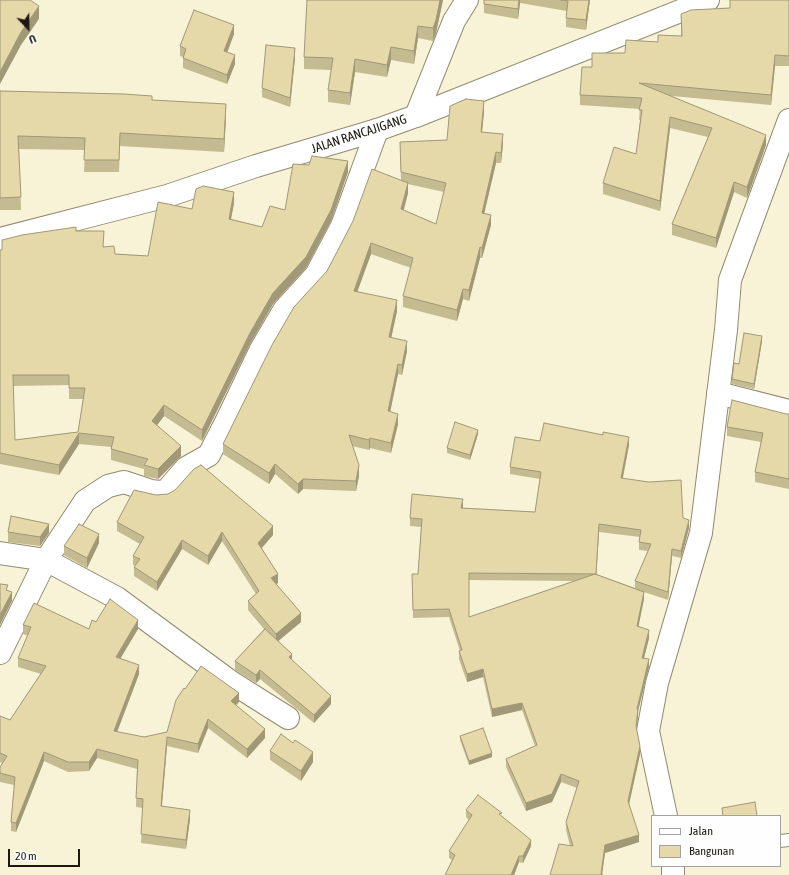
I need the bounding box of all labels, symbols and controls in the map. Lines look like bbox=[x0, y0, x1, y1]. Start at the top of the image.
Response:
north arrow bbox=[8, 8, 48, 48]
text: U bbox=[27, 32, 38, 46]
street label: JALAN RANCAJIGANG bbox=[309, 111, 409, 157]
legend bbox=[651, 815, 781, 867]
text: Jalan bbox=[689, 824, 713, 838]
scale bar bbox=[10, 841, 82, 867]
text: Bangunan bbox=[689, 844, 734, 858]
text: 20 m bbox=[15, 849, 37, 863]

